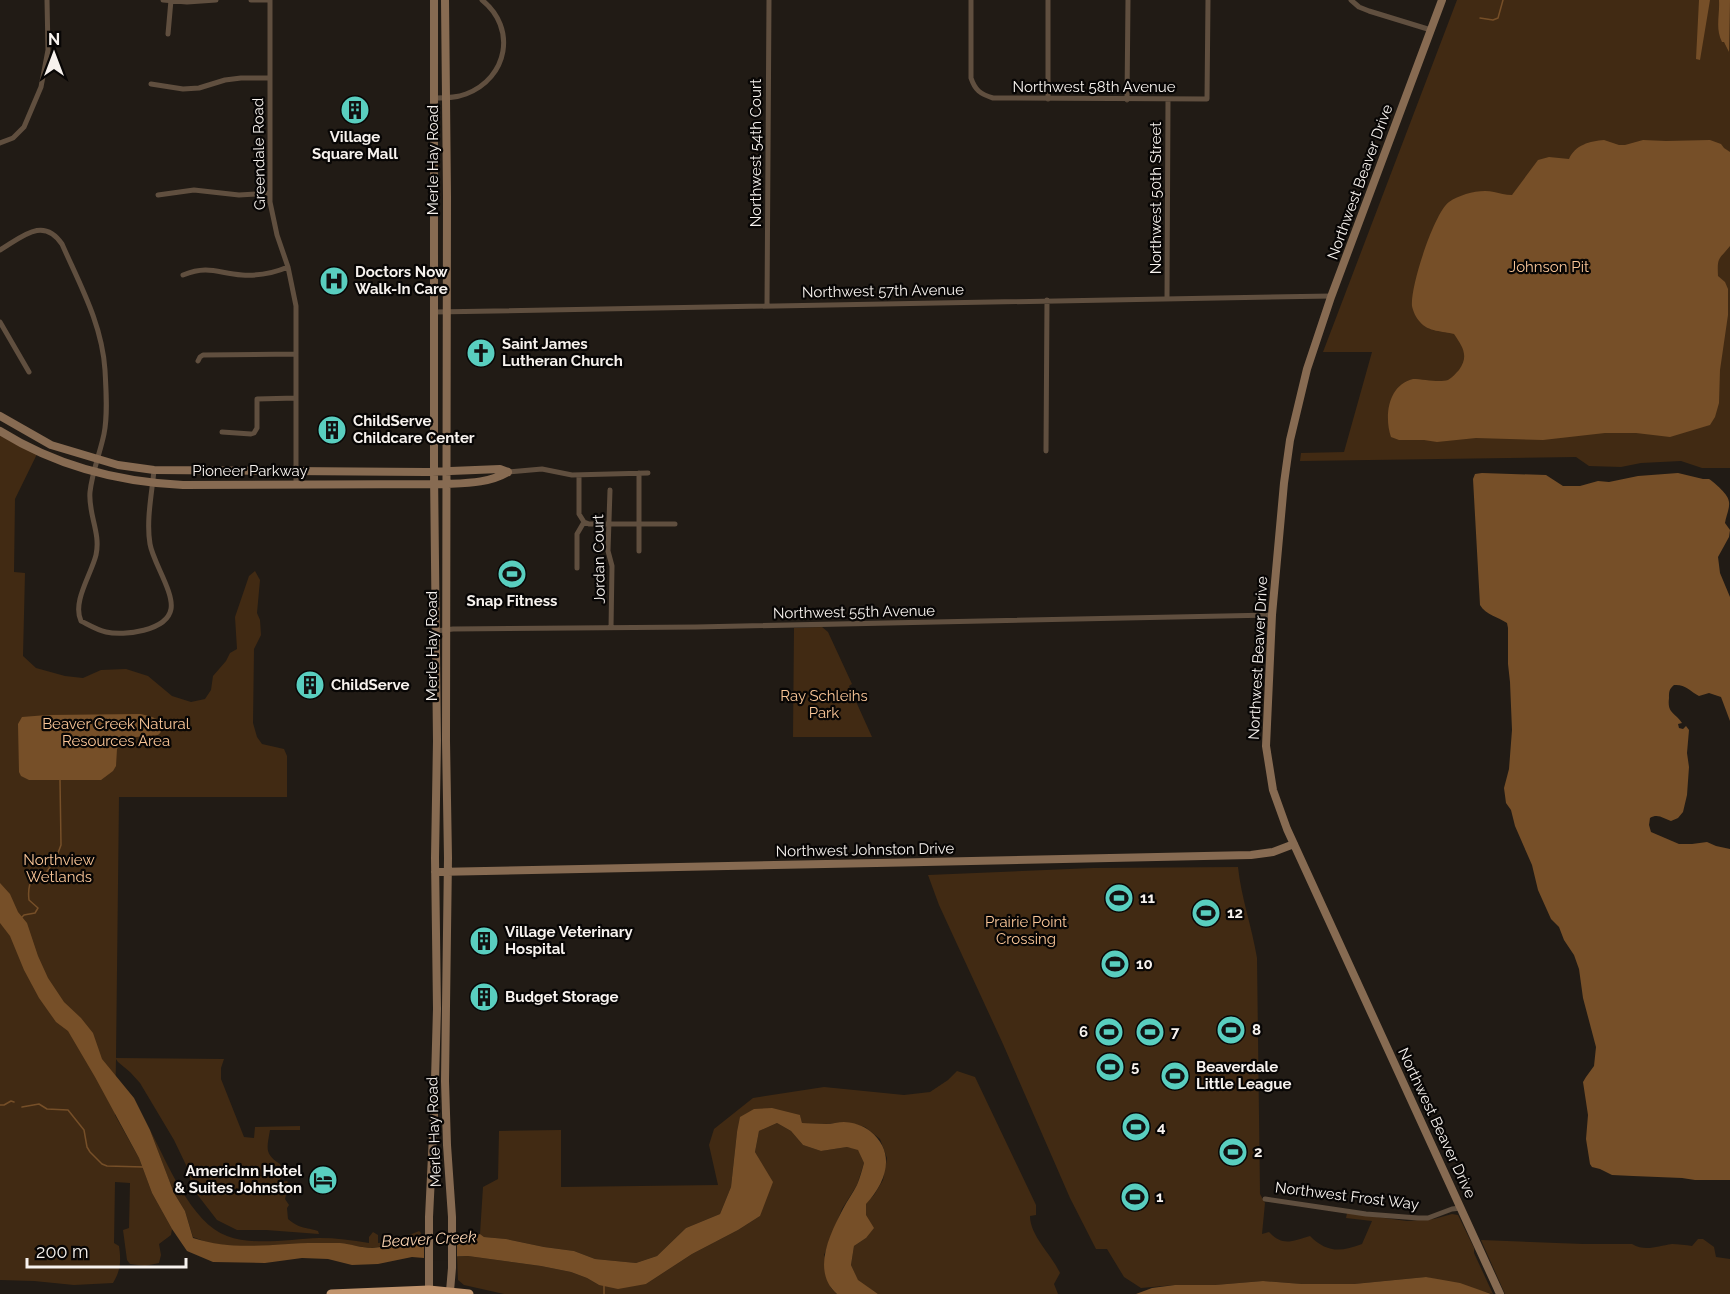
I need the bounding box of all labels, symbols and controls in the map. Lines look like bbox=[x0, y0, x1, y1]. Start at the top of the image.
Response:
north arrow bbox=[24, 24, 84, 84]
text: N bbox=[48, 30, 60, 49]
street label: Northwest 58th Avenue bbox=[1013, 78, 1176, 96]
street label: Northwest 54th Court bbox=[747, 79, 765, 227]
building icon: Village Square Mall bbox=[339, 94, 371, 126]
street label: Greendale Road bbox=[249, 98, 269, 210]
street label: Northwest Beaver Drive bbox=[1324, 102, 1397, 262]
street label: Merle Hay Road bbox=[424, 105, 442, 215]
street label: Northwest 50th Street bbox=[1147, 122, 1165, 274]
place label: Village Square Mall bbox=[312, 128, 398, 163]
park label: Johnson Pit bbox=[1509, 258, 1589, 276]
place label: Doctors Now Walk-In Care bbox=[355, 263, 448, 298]
hospital icon: Doctors Now Walk-In Care bbox=[318, 265, 350, 297]
street label: Northwest 57th Avenue bbox=[802, 281, 964, 301]
place label: Saint James Lutheran Church bbox=[502, 335, 623, 370]
church icon: Saint James Lutheran Church bbox=[465, 337, 497, 369]
place label: ChildServe Childcare Center bbox=[353, 412, 475, 447]
building icon: ChildServe Childcare Center bbox=[316, 414, 348, 446]
street label: Pioneer Parkway bbox=[192, 462, 308, 480]
street label: Jordan Court bbox=[589, 514, 609, 604]
sports icon: Snap Fitness bbox=[496, 558, 528, 590]
street label: Northwest Beaver Drive bbox=[1245, 576, 1271, 740]
street label: Merle Hay Road bbox=[423, 591, 441, 701]
place label: Snap Fitness bbox=[467, 592, 558, 610]
street label: Northwest 55th Avenue bbox=[773, 602, 935, 622]
building icon: ChildServe bbox=[294, 669, 326, 701]
place label: ChildServe bbox=[331, 676, 410, 694]
park label: Ray Schleihs Park bbox=[780, 687, 868, 722]
park label: Beaver Creek Natural Resources Area bbox=[42, 715, 191, 750]
street label: Northwest Johnston Drive bbox=[776, 839, 955, 861]
park label: Northview Wetlands bbox=[23, 851, 95, 886]
sports icon: 11 bbox=[1103, 882, 1135, 914]
place label: 11 bbox=[1140, 889, 1155, 907]
sports icon: 12 bbox=[1190, 897, 1222, 929]
place label: 12 bbox=[1227, 904, 1243, 922]
park label: Prairie Point Crossing bbox=[985, 913, 1067, 948]
place label: Village Veterinary Hospital bbox=[505, 923, 633, 958]
building icon: Village Veterinary Hospital bbox=[468, 925, 500, 957]
sports icon: 10 bbox=[1099, 948, 1131, 980]
place label: 10 bbox=[1136, 955, 1153, 973]
building icon: Budget Storage bbox=[468, 981, 500, 1013]
place label: Budget Storage bbox=[505, 988, 619, 1006]
sports icon: 8 bbox=[1215, 1014, 1247, 1046]
sports icon: 6 bbox=[1093, 1016, 1125, 1048]
sports icon: 7 bbox=[1134, 1016, 1166, 1048]
place label: 8 bbox=[1252, 1021, 1261, 1039]
place label: 6 bbox=[1079, 1023, 1088, 1041]
place label: 7 bbox=[1171, 1023, 1180, 1041]
street label: Northwest Beaver Drive bbox=[1394, 1045, 1480, 1201]
sports icon: 5 bbox=[1094, 1051, 1126, 1083]
place label: 5 bbox=[1131, 1058, 1139, 1076]
place label: Beaverdale Little League bbox=[1196, 1058, 1291, 1093]
sports icon: Beaverdale Little League bbox=[1159, 1060, 1191, 1092]
street label: Merle Hay Road bbox=[423, 1077, 445, 1187]
sports icon: 4 bbox=[1120, 1111, 1152, 1143]
place label: 4 bbox=[1157, 1118, 1166, 1136]
sports icon: 2 bbox=[1217, 1136, 1249, 1168]
place label: 2 bbox=[1254, 1143, 1262, 1161]
place label: AmericInn Hotel & Suites Johnston bbox=[175, 1162, 302, 1197]
hotel icon: AmericInn Hotel & Suites Johnston bbox=[307, 1164, 339, 1196]
street label: Northwest Frost Way bbox=[1274, 1178, 1420, 1214]
sports icon: 1 bbox=[1119, 1181, 1151, 1213]
place label: 1 bbox=[1156, 1188, 1164, 1206]
water label: Beaver Creek bbox=[381, 1227, 477, 1251]
scale bar bbox=[27, 1231, 186, 1269]
text: 200 m bbox=[36, 1241, 89, 1262]

